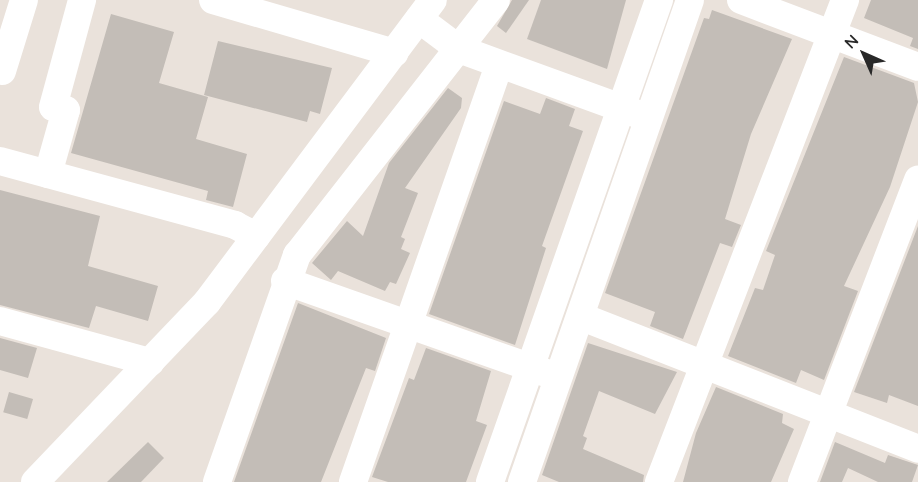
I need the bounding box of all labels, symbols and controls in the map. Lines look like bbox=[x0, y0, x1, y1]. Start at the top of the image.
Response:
north arrow bbox=[834, 24, 894, 84]
text: N bbox=[840, 30, 862, 53]

